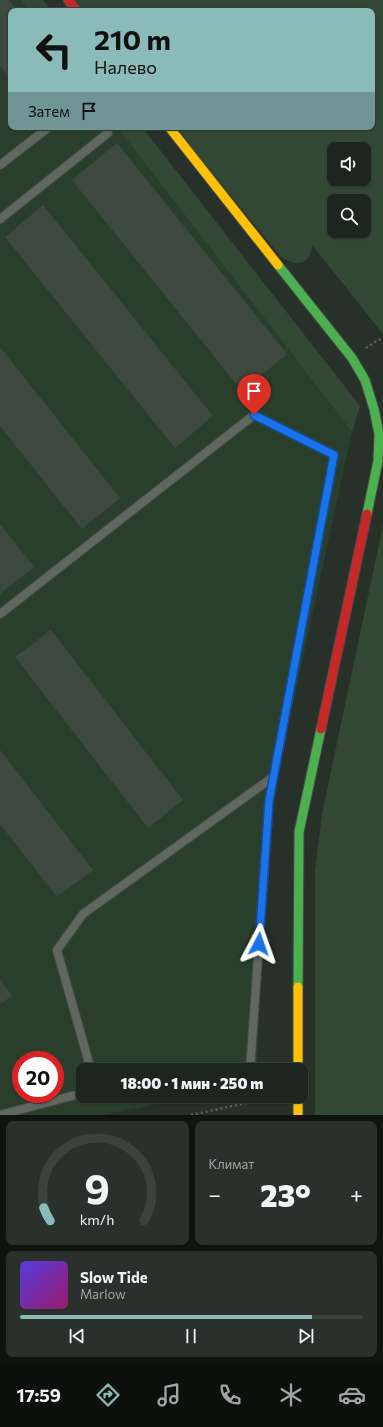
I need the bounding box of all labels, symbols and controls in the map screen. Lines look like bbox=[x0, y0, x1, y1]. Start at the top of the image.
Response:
text: 210 m bbox=[94, 22, 171, 56]
icon: left bbox=[28, 24, 80, 76]
text: Налево bbox=[94, 56, 157, 78]
icon: arrive bbox=[78, 100, 100, 122]
text: Затем bbox=[28, 102, 70, 120]
map controls bbox=[327, 142, 371, 238]
button: sound bbox=[327, 142, 371, 186]
button: search bbox=[327, 194, 371, 238]
pin bbox=[237, 374, 271, 415]
icon: arrive bbox=[243, 380, 265, 402]
position arrow bbox=[238, 923, 280, 965]
speed limit sign: 20 bbox=[12, 1051, 64, 1103]
text: 18:00 · 1 мин · 250 m bbox=[121, 1074, 263, 1092]
text: Климат bbox=[209, 1156, 254, 1172]
text: 9 bbox=[84, 1162, 110, 1213]
text: 23° bbox=[260, 1176, 311, 1213]
text: − bbox=[209, 1181, 221, 1208]
text: + bbox=[350, 1181, 363, 1208]
text: km/h bbox=[80, 1210, 115, 1228]
text: Slow Tide bbox=[80, 1268, 148, 1286]
text: Marlow bbox=[80, 1286, 126, 1302]
icon: previous bbox=[66, 1325, 88, 1347]
icon: pause bbox=[180, 1325, 202, 1347]
icon: next bbox=[295, 1325, 317, 1347]
icon: directions bbox=[94, 1381, 122, 1409]
icon: music bbox=[155, 1381, 183, 1409]
icon: phone bbox=[216, 1381, 244, 1409]
icon: climate bbox=[277, 1381, 305, 1409]
icon: car bbox=[338, 1381, 366, 1409]
text: 17:59 bbox=[17, 1384, 61, 1406]

